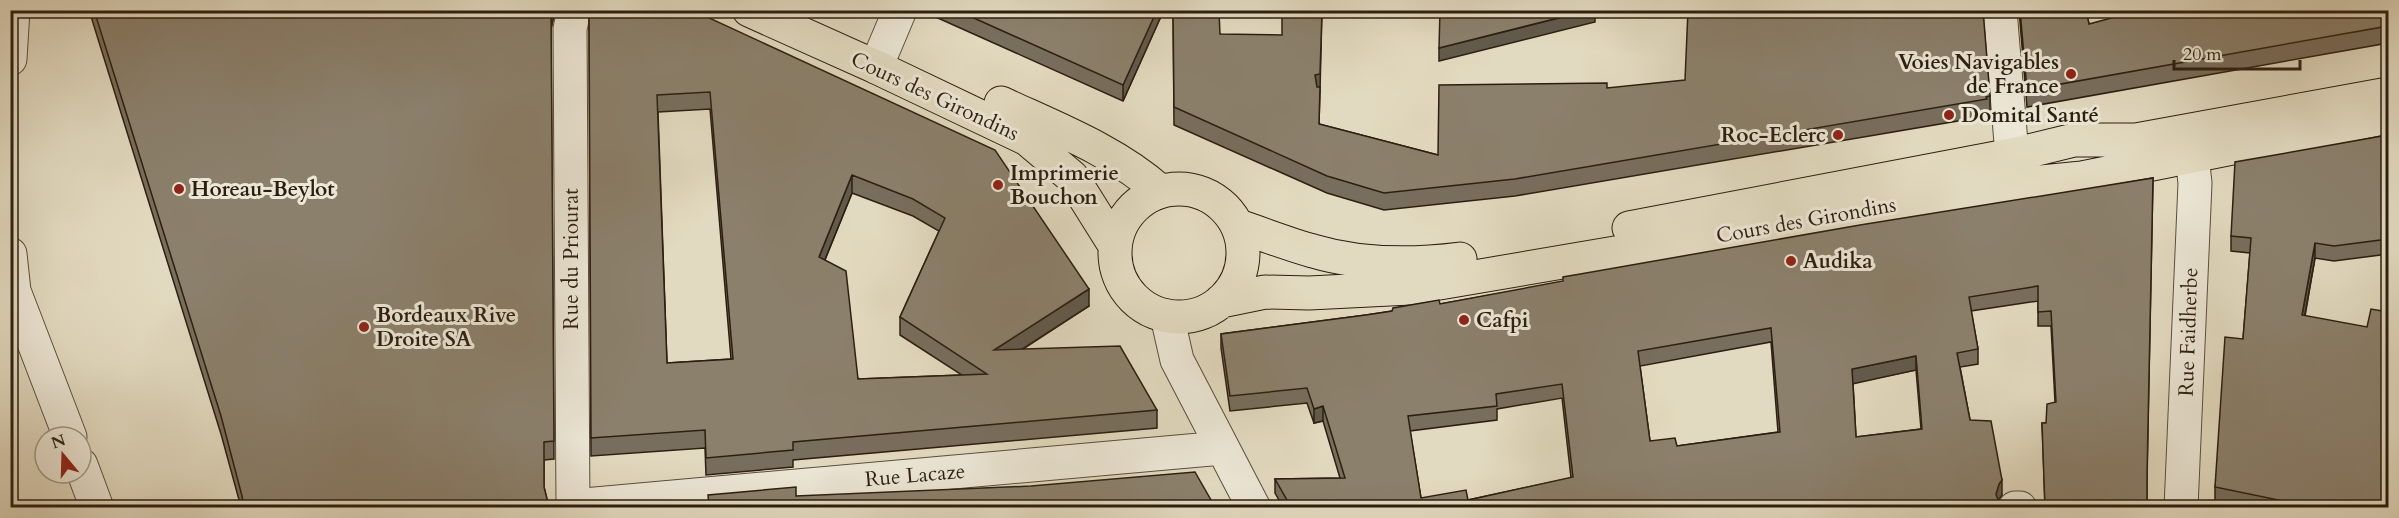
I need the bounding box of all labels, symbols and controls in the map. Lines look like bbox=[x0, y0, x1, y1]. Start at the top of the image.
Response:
scale bar bbox=[2174, 33, 2300, 71]
text: 20 m bbox=[2183, 42, 2222, 67]
street label: Cours des Girondins bbox=[846, 45, 1023, 148]
place label: Voies Navigables de France bbox=[1898, 48, 2059, 101]
marker: Voies Navigables de France bbox=[2064, 67, 2078, 81]
place label: Domital Santé bbox=[1961, 101, 2099, 130]
marker: Domital Santé bbox=[1942, 108, 1956, 122]
place label: Roc-Eclerc bbox=[1721, 121, 1826, 150]
marker: Roc-Eclerc bbox=[1831, 128, 1845, 142]
place label: Imprimerie Bouchon bbox=[1010, 159, 1119, 212]
place label: Horeau-Beylot bbox=[191, 175, 335, 204]
marker: Imprimerie Bouchon bbox=[991, 178, 1005, 192]
marker: Horeau-Beylot bbox=[172, 182, 186, 196]
street label: Rue du Priourat bbox=[557, 188, 586, 330]
street label: Cours des Girondins bbox=[1714, 190, 1898, 251]
place label: Audika bbox=[1803, 247, 1873, 276]
marker: Audika bbox=[1784, 254, 1798, 268]
street label: Rue Faidherbe bbox=[2172, 267, 2205, 397]
place label: Bordeaux Rive Droite SA bbox=[376, 301, 516, 354]
place label: Cafpi bbox=[1476, 306, 1529, 335]
marker: Cafpi bbox=[1457, 313, 1471, 327]
marker: Bordeaux Rive Droite SA bbox=[357, 320, 371, 334]
north arrow bbox=[33, 425, 93, 485]
text: N bbox=[48, 429, 69, 454]
street label: Rue Lacaze bbox=[864, 457, 966, 494]

